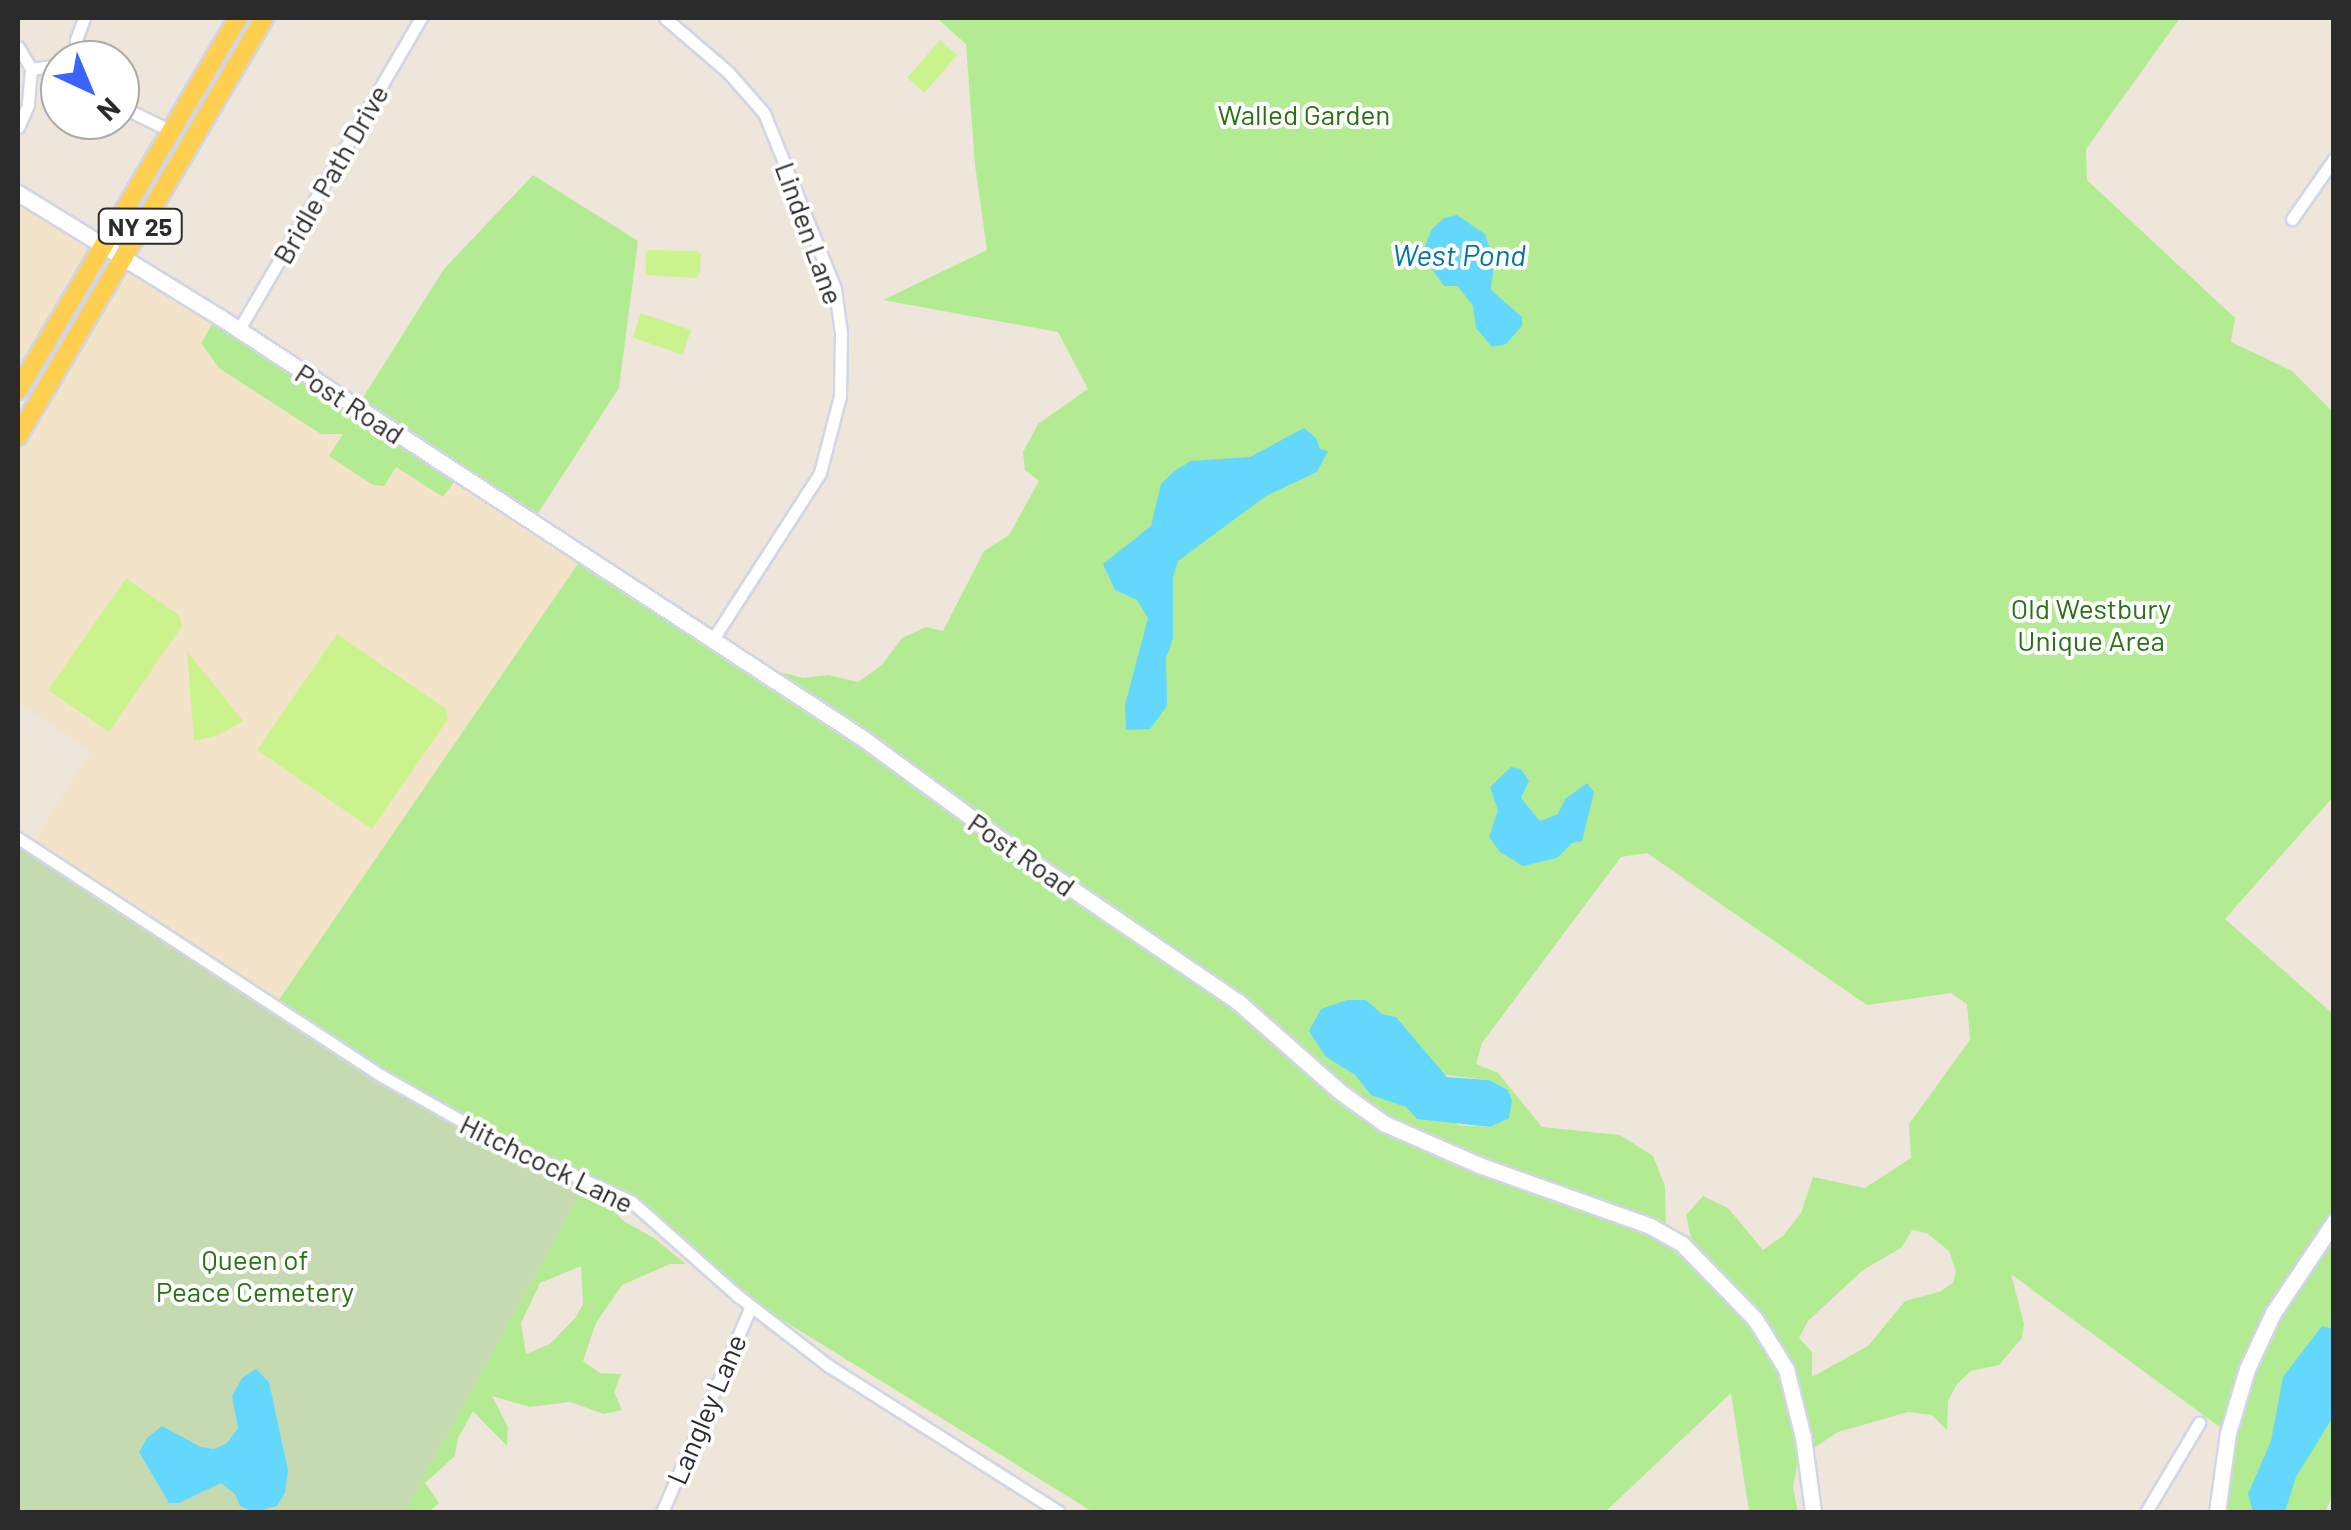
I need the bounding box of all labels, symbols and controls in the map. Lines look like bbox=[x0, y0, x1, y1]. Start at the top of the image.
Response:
north arrow bbox=[40, 40, 140, 140]
street label: Bridle Path Drive bbox=[265, 79, 395, 269]
text: N bbox=[91, 91, 128, 129]
park label: Walled Garden bbox=[1218, 97, 1390, 131]
street label: Linden Lane bbox=[769, 157, 851, 309]
road number: NY 25 bbox=[98, 206, 182, 246]
water label: West Pond bbox=[1392, 236, 1526, 272]
street label: Post Road bbox=[289, 356, 411, 450]
park label: Old Westbury Unique Area bbox=[2011, 591, 2171, 657]
street label: Post Road bbox=[962, 805, 1082, 903]
street label: Hitchcock Lane bbox=[455, 1107, 639, 1219]
park label: Queen of Peace Cemetery bbox=[156, 1242, 354, 1308]
street label: Langley Lane bbox=[659, 1329, 753, 1489]

